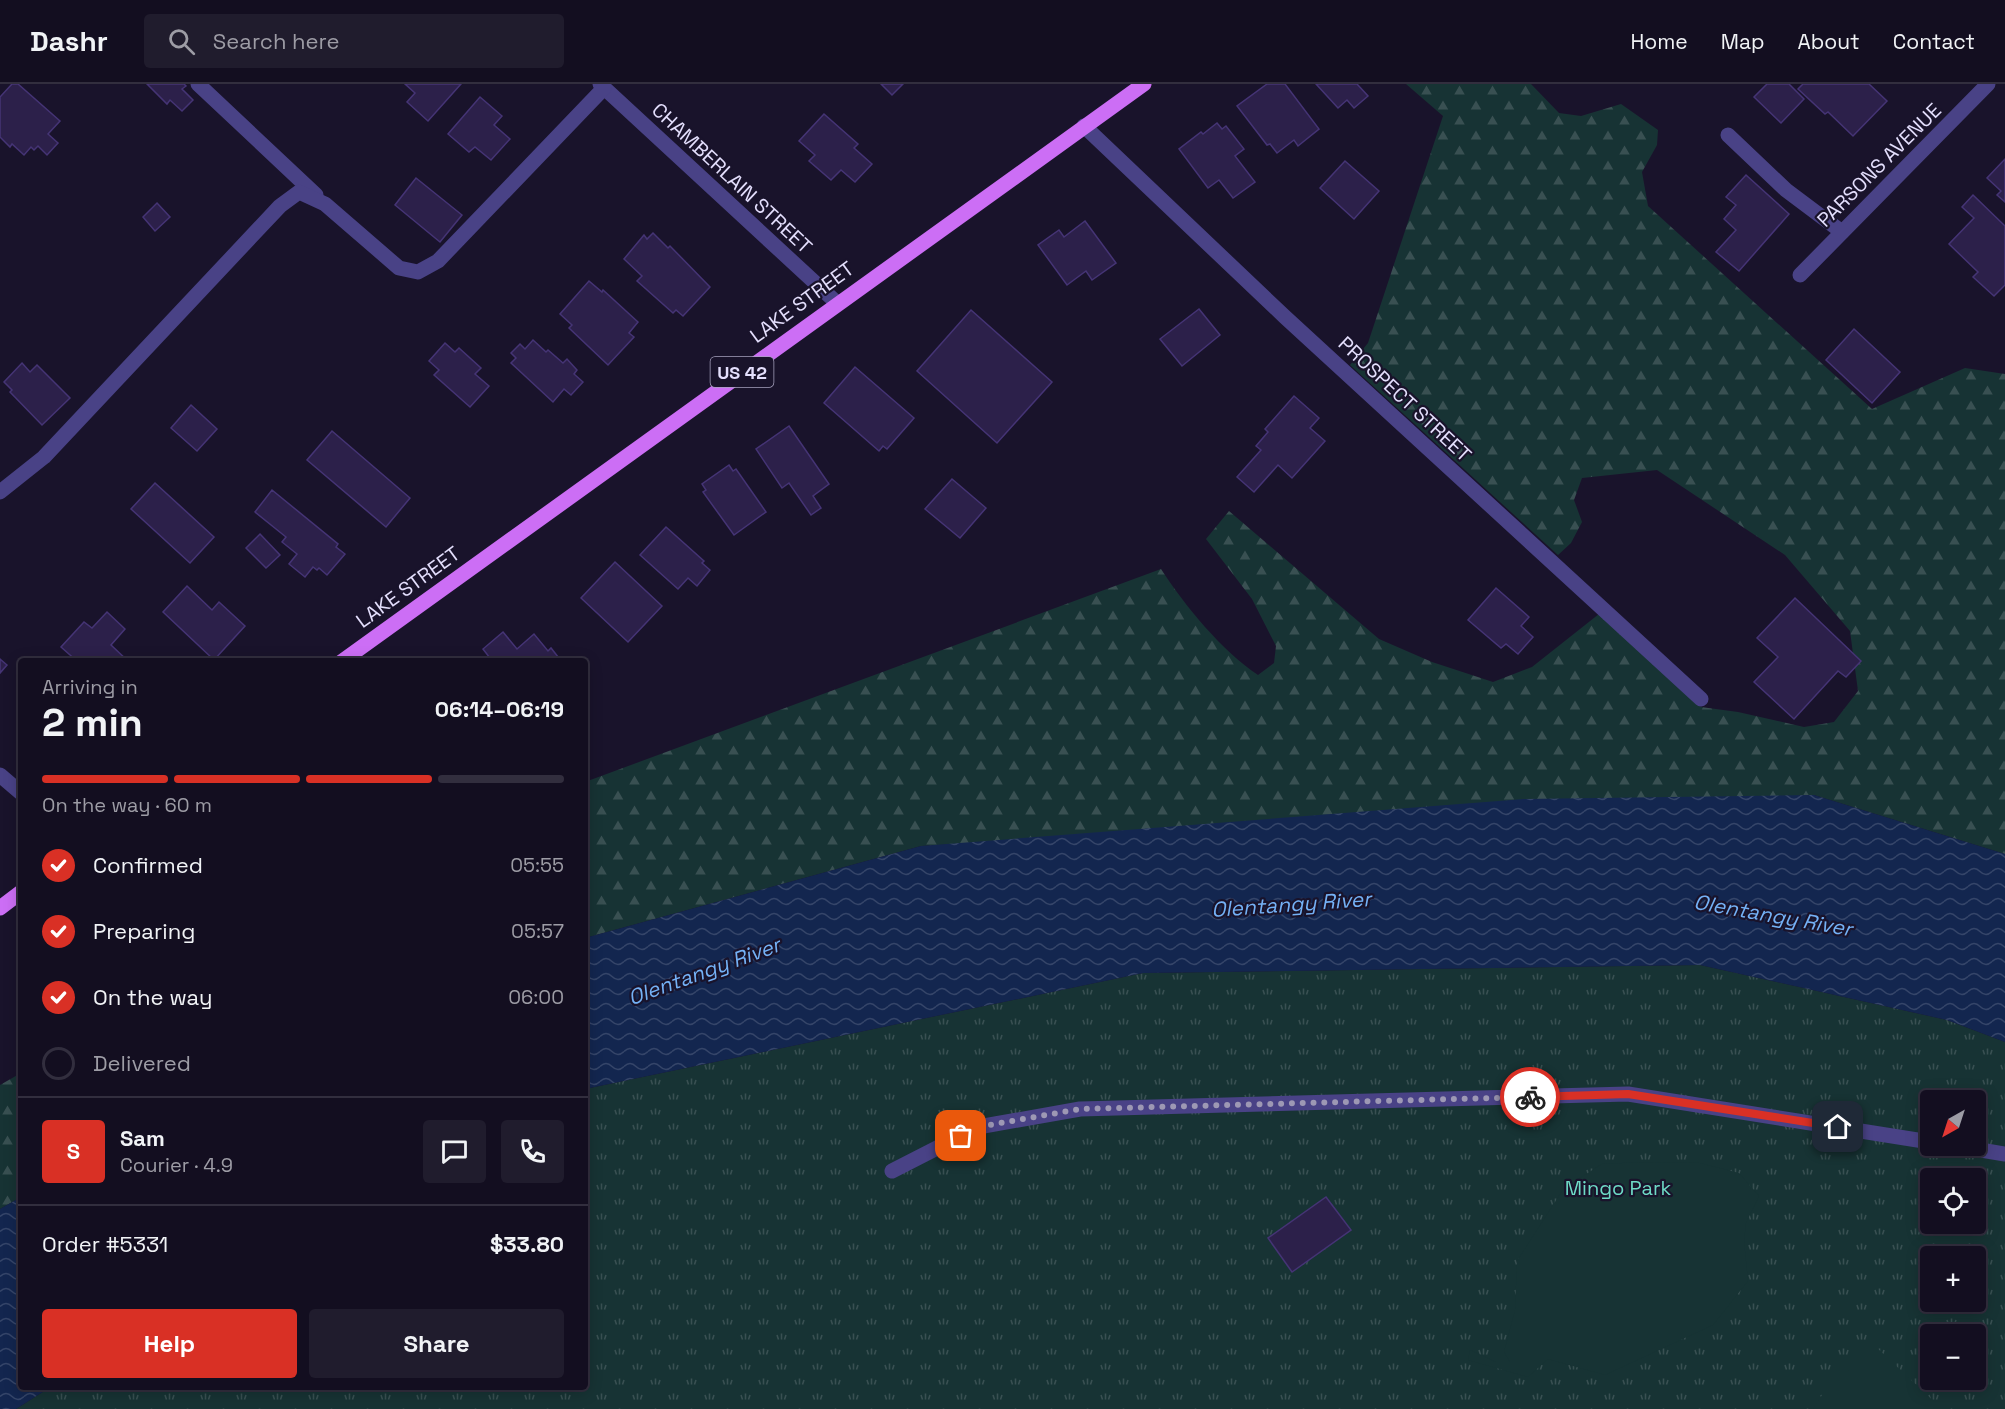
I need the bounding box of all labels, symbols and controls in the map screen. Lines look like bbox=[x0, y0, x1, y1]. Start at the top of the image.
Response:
search box bbox=[144, 14, 564, 68]
text: Dashr bbox=[30, 23, 108, 59]
icon: search bbox=[165, 25, 198, 58]
text: Search here bbox=[213, 27, 340, 55]
text: Home bbox=[1630, 28, 1688, 55]
text: Map bbox=[1721, 28, 1765, 55]
text: About bbox=[1798, 28, 1860, 55]
text: Contact bbox=[1893, 28, 1975, 55]
street label: CHAMBERLAIN STREET bbox=[646, 97, 818, 259]
street label: PARSONS AVENUE bbox=[1811, 97, 1947, 233]
street label: LAKE STREET bbox=[745, 255, 859, 349]
street label: PROSPECT STREET bbox=[1333, 331, 1477, 468]
road number: US 42 bbox=[710, 357, 774, 387]
street label: LAKE STREET bbox=[351, 540, 465, 634]
text: Arriving in bbox=[42, 674, 138, 700]
text: 06:14–06:19 bbox=[435, 695, 564, 723]
text: 2 min bbox=[42, 698, 143, 747]
text: On the way · 60 m bbox=[42, 792, 212, 818]
icon: check bbox=[42, 849, 75, 882]
text: Confirmed bbox=[93, 851, 203, 879]
text: 05:55 bbox=[510, 852, 564, 878]
water label: Olentangy River bbox=[1210, 885, 1374, 923]
water label: Olentangy River bbox=[1692, 888, 1856, 943]
icon: check bbox=[42, 915, 75, 948]
text: Preparing bbox=[93, 917, 195, 945]
text: 05:57 bbox=[511, 918, 564, 944]
water label: Olentangy River bbox=[624, 930, 786, 1011]
icon: check bbox=[42, 981, 75, 1014]
text: On the way bbox=[93, 983, 212, 1011]
text: 06:00 bbox=[508, 984, 564, 1010]
text: Delivered bbox=[93, 1049, 191, 1077]
courier bbox=[1500, 1067, 1560, 1127]
icon: bike bbox=[1514, 1081, 1547, 1114]
north arrow bbox=[1920, 1090, 1986, 1156]
map controls bbox=[1920, 1090, 1986, 1390]
pin bbox=[1812, 1101, 1863, 1152]
pin bbox=[935, 1110, 986, 1161]
icon: home bbox=[1821, 1110, 1854, 1143]
icon: bag bbox=[944, 1119, 977, 1152]
button: chat bbox=[423, 1120, 486, 1183]
button: phone bbox=[501, 1120, 564, 1183]
text: Sam bbox=[120, 1124, 165, 1152]
text: S bbox=[67, 1137, 80, 1165]
text: Courier · 4.9 bbox=[120, 1152, 233, 1178]
button: locate bbox=[1920, 1168, 1986, 1234]
park label: Mingo Park bbox=[1565, 1175, 1671, 1201]
text: Order #5331 bbox=[42, 1230, 168, 1258]
text: $33.80 bbox=[490, 1230, 564, 1258]
button: + bbox=[1920, 1246, 1986, 1312]
button: Help bbox=[42, 1309, 297, 1378]
button: Share bbox=[309, 1309, 564, 1378]
button: − bbox=[1920, 1324, 1986, 1390]

